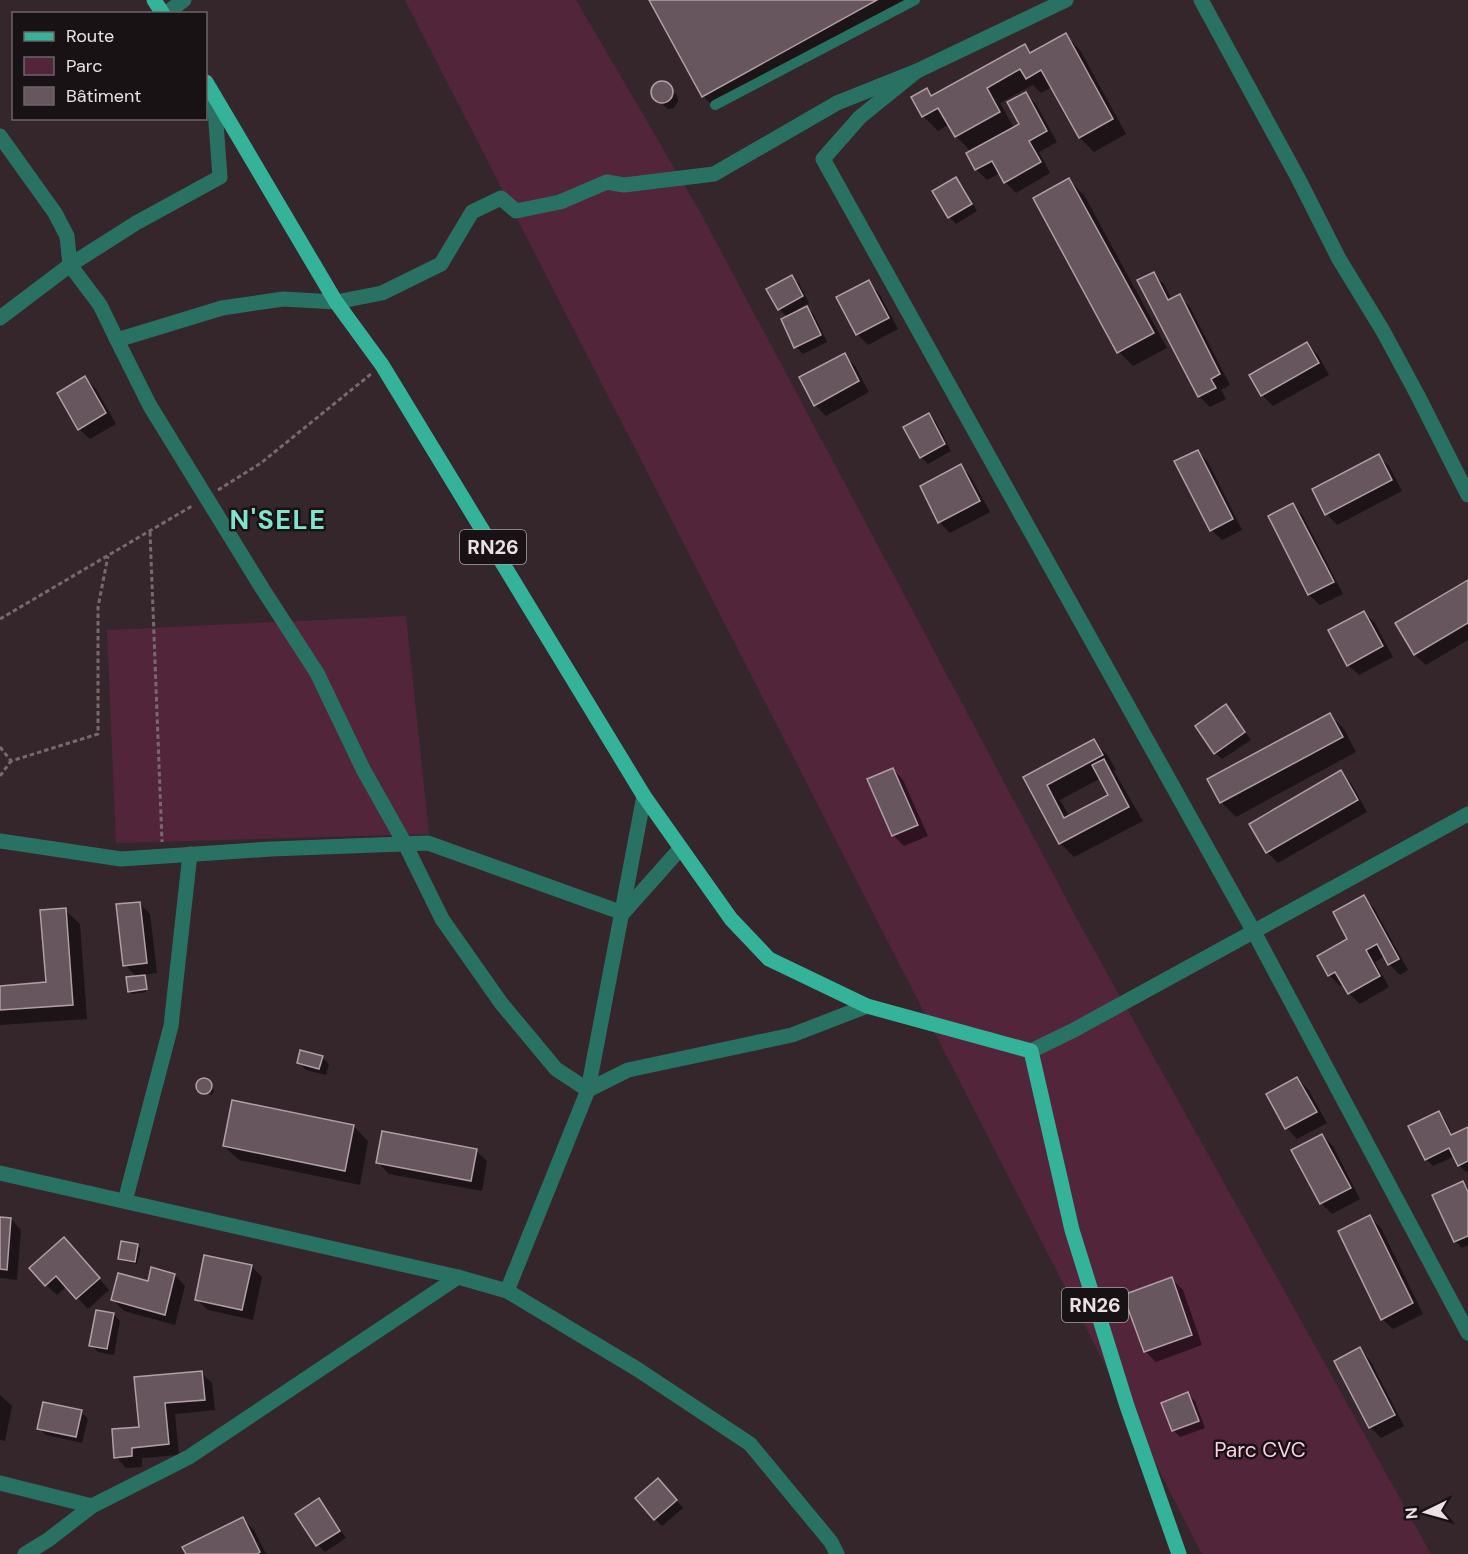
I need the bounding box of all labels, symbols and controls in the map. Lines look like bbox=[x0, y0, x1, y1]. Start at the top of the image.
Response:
legend bbox=[12, 12, 207, 120]
text: Route bbox=[66, 24, 114, 48]
text: Parc bbox=[66, 54, 102, 78]
text: Bâtiment bbox=[66, 84, 141, 108]
district label: N'SELE bbox=[230, 502, 326, 537]
road number: RN26 bbox=[460, 530, 526, 564]
road number: RN26 bbox=[1062, 1288, 1128, 1322]
park label: Parc CVC bbox=[1214, 1436, 1306, 1464]
north arrow bbox=[1396, 1482, 1456, 1542]
text: N bbox=[1401, 1507, 1423, 1520]

